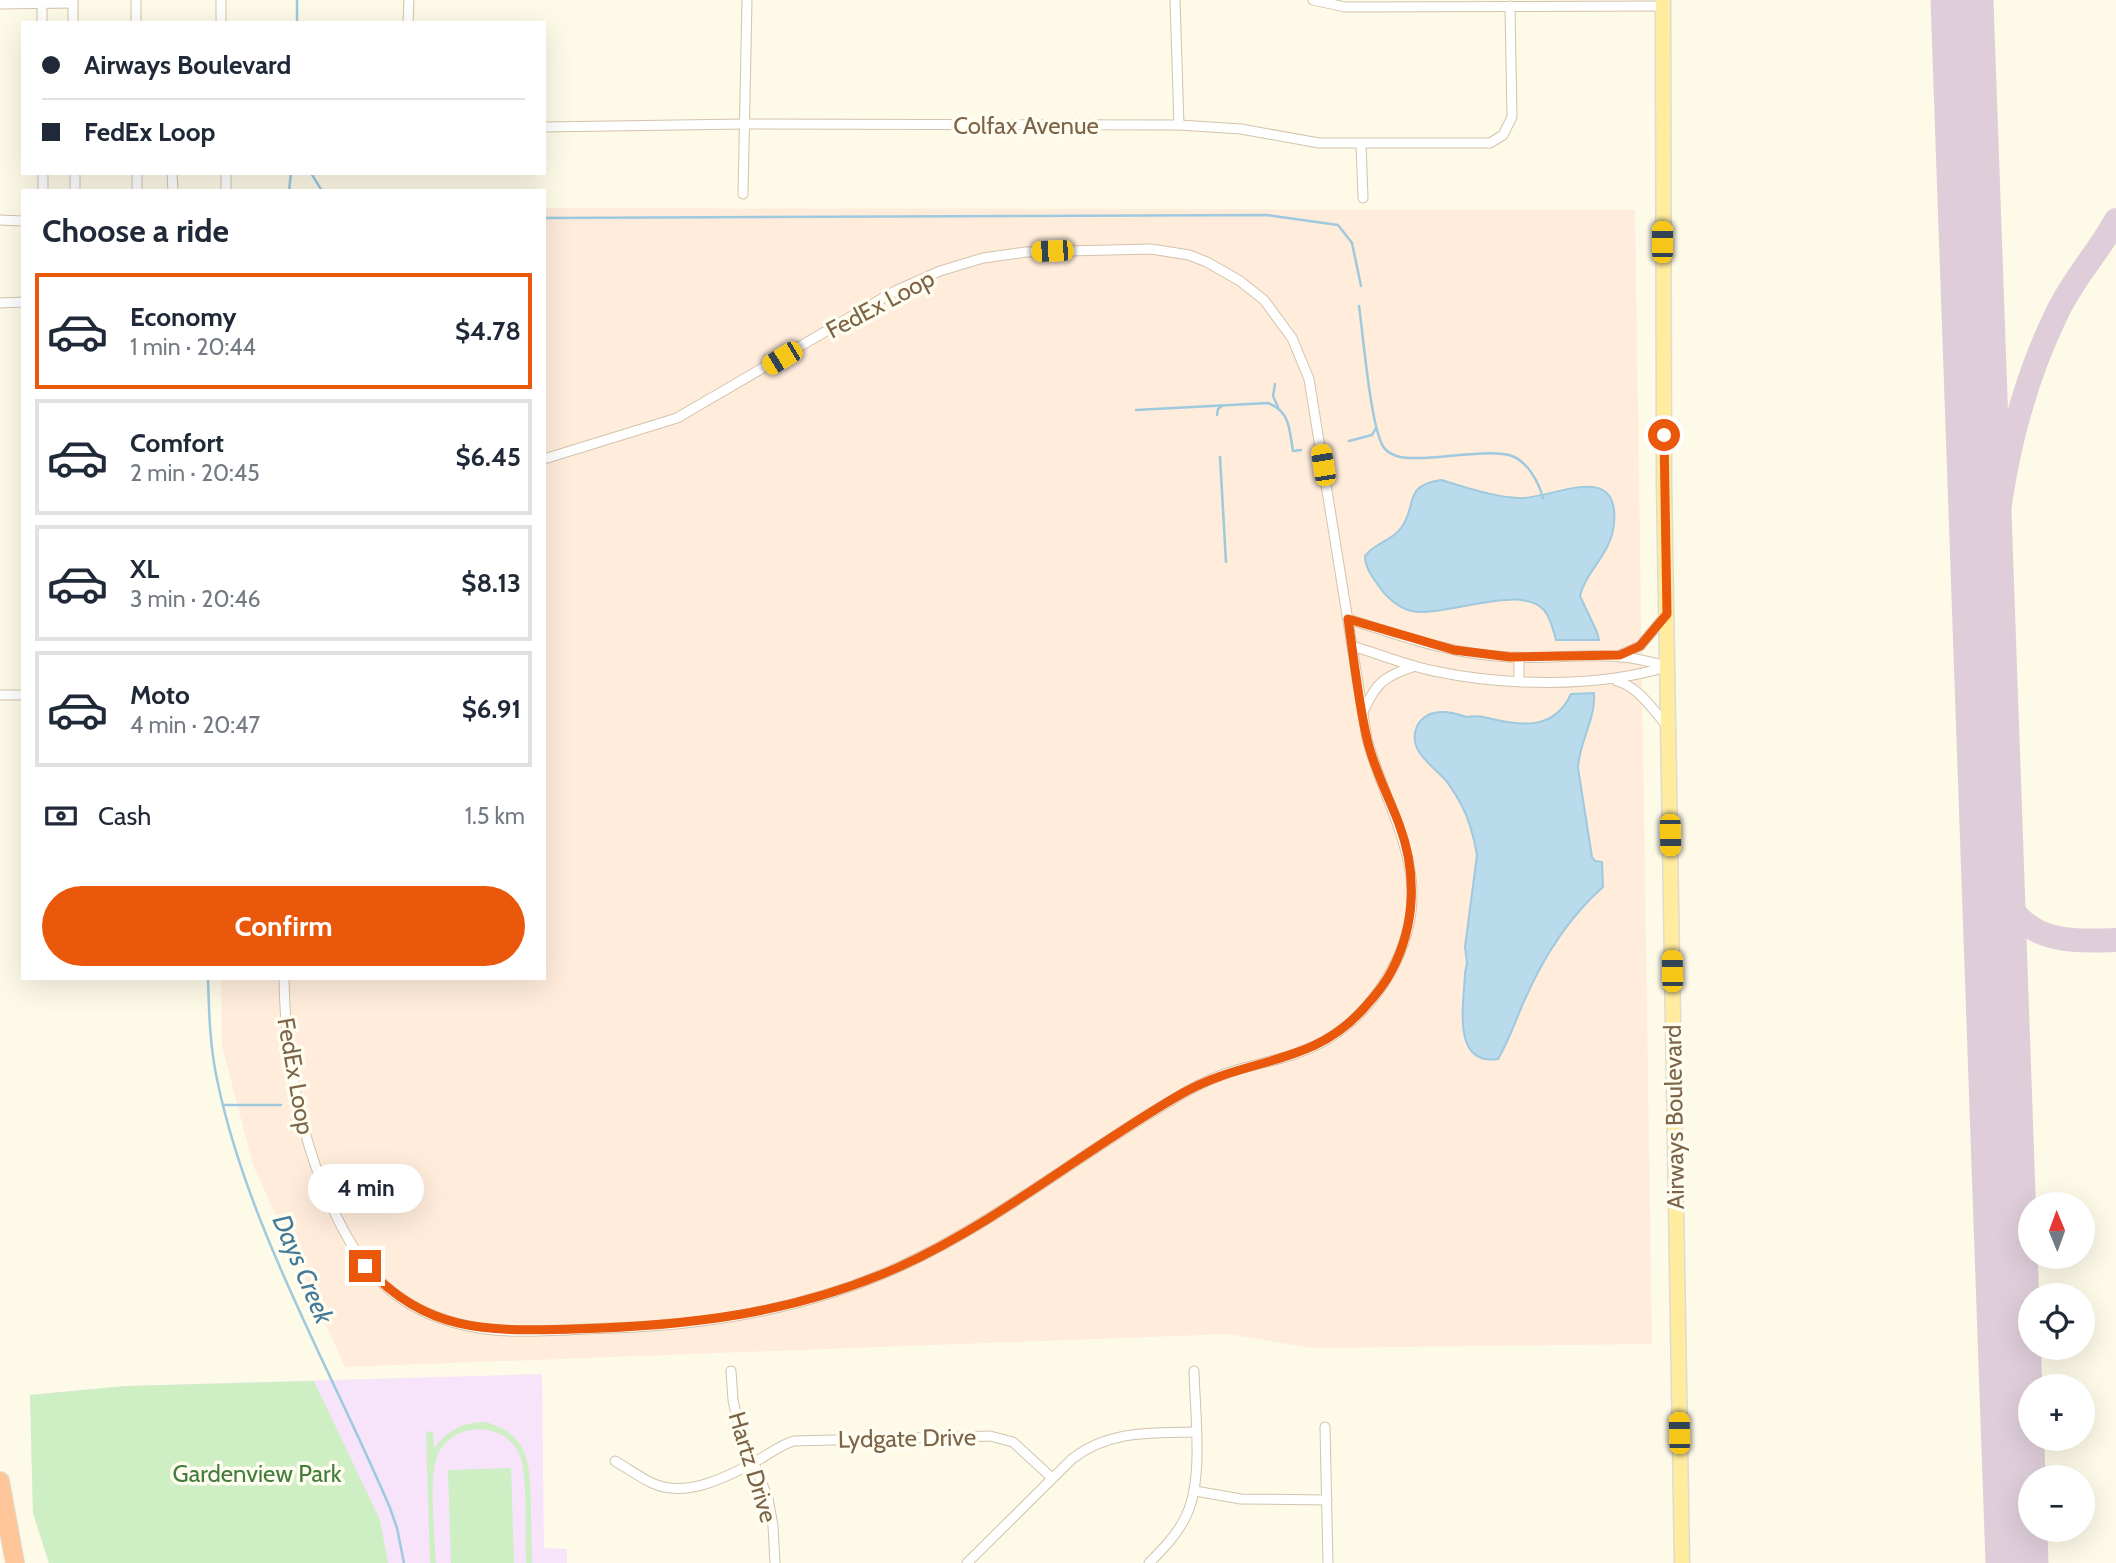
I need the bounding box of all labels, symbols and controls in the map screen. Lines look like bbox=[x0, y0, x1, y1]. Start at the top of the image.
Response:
text: Airways Boulevard bbox=[84, 49, 291, 81]
street label: Colfax Avenue bbox=[953, 111, 1099, 140]
text: FedEx Loop bbox=[84, 116, 215, 148]
text: Choose a ride bbox=[42, 211, 229, 250]
car bbox=[1652, 221, 1673, 263]
car bbox=[1031, 240, 1074, 262]
street label: FedEx Loop bbox=[821, 263, 939, 345]
icon: car bbox=[46, 300, 109, 363]
text: Economy bbox=[130, 301, 236, 333]
text: $4.78 bbox=[455, 315, 521, 347]
text: 1 min · 20:44 bbox=[130, 333, 256, 361]
car bbox=[759, 338, 806, 378]
route start bbox=[1648, 419, 1680, 451]
icon: car bbox=[46, 426, 109, 489]
text: Comfort bbox=[130, 427, 224, 459]
text: $6.45 bbox=[455, 441, 521, 473]
car bbox=[1310, 443, 1337, 487]
text: 2 min · 20:45 bbox=[130, 459, 260, 487]
icon: car bbox=[46, 552, 109, 615]
text: XL bbox=[130, 553, 159, 585]
text: $8.13 bbox=[461, 567, 521, 599]
text: 3 min · 20:46 bbox=[130, 585, 261, 613]
icon: car bbox=[46, 678, 109, 741]
text: Moto bbox=[130, 679, 190, 711]
text: $6.91 bbox=[462, 693, 521, 725]
text: 4 min · 20:47 bbox=[130, 711, 260, 739]
icon: cash bbox=[42, 797, 80, 835]
text: Cash bbox=[98, 800, 151, 832]
text: 1.5 km bbox=[465, 802, 525, 830]
car bbox=[1660, 814, 1681, 856]
button: Confirm bbox=[42, 886, 525, 966]
car bbox=[1662, 950, 1683, 992]
street label: FedEx Loop bbox=[271, 1015, 321, 1137]
street label: Airways Boulevard bbox=[1658, 1024, 1690, 1210]
callout: 4 min bbox=[307, 1164, 423, 1214]
text: 4 min bbox=[337, 1174, 395, 1202]
north arrow bbox=[2018, 1192, 2095, 1269]
map controls bbox=[2018, 1192, 2095, 1542]
water label: Days Creek bbox=[266, 1209, 341, 1329]
route end bbox=[349, 1250, 381, 1282]
button: locate bbox=[2018, 1283, 2095, 1360]
button: + bbox=[2018, 1374, 2095, 1451]
street label: Hartz Drive bbox=[722, 1408, 784, 1526]
car bbox=[1669, 1412, 1690, 1454]
street label: Lydgate Drive bbox=[838, 1422, 976, 1454]
park label: Gardenview Park bbox=[173, 1459, 342, 1488]
button: − bbox=[2018, 1465, 2095, 1542]

